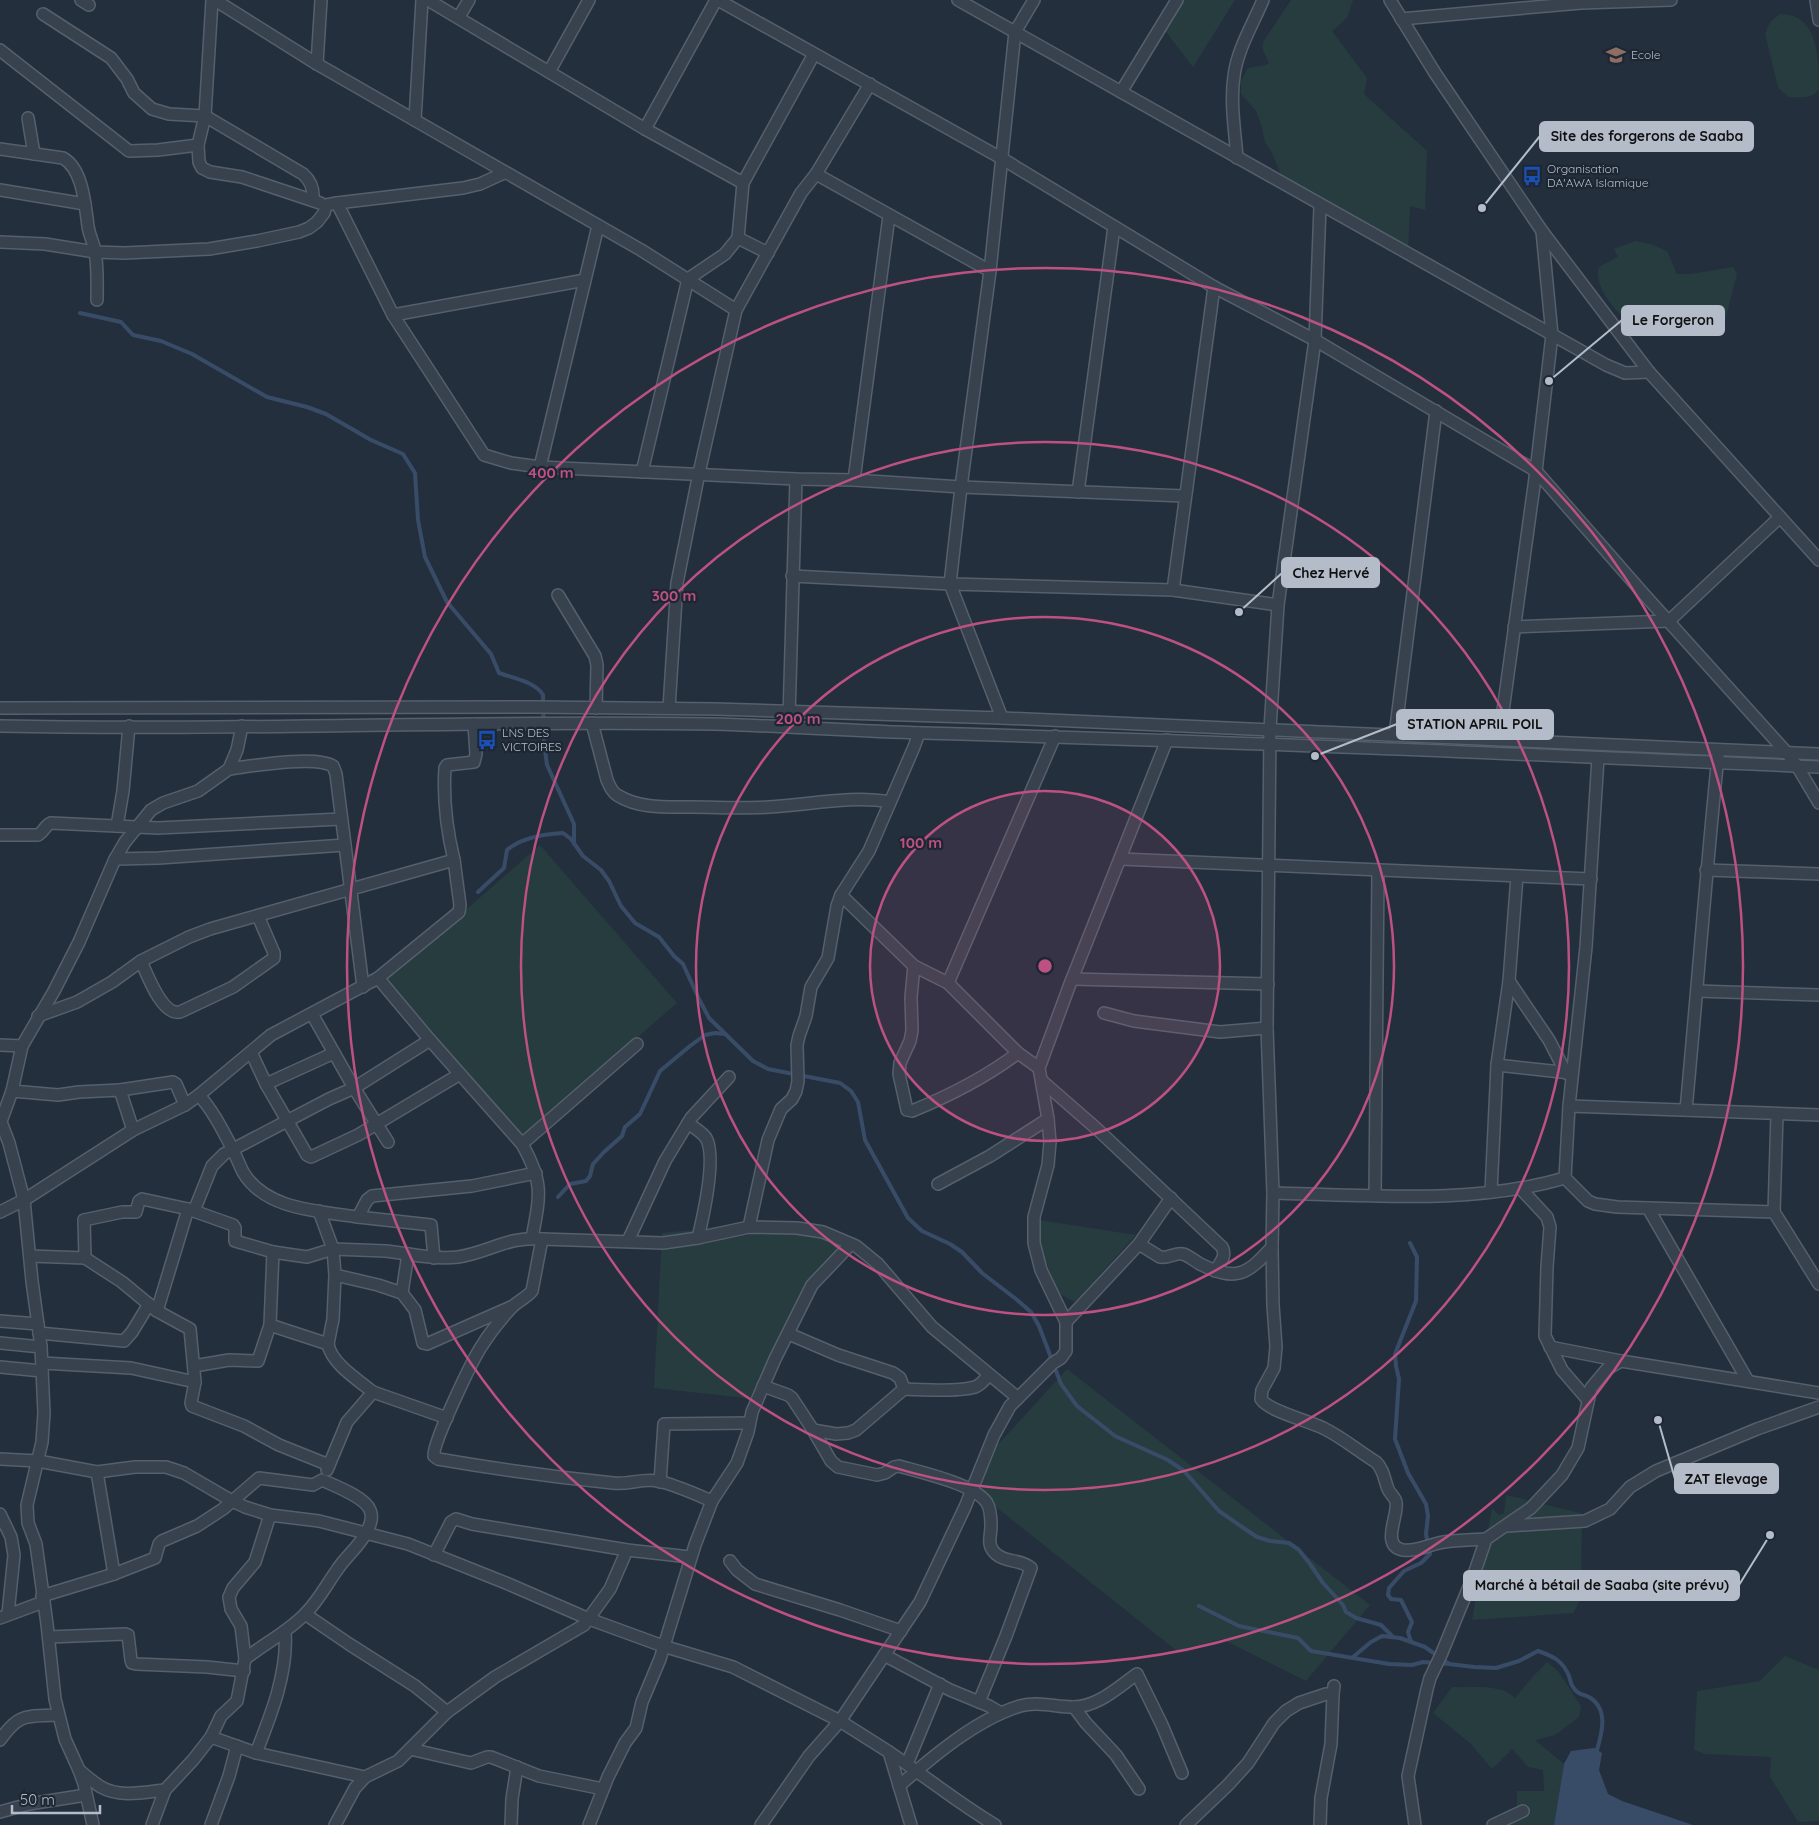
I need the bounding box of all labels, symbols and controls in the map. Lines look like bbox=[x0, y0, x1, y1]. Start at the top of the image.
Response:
school or university icon: Ecole bbox=[1605, 44, 1627, 66]
place label: Ecole bbox=[1631, 47, 1661, 62]
callout: Site des forgerons de Saaba bbox=[1540, 122, 1753, 151]
text: Site des forgerons de Saaba bbox=[1551, 127, 1743, 145]
place label: Organisation DA'AWA Islamique bbox=[1547, 161, 1649, 190]
bus stop icon: Organisation DA'AWA Islamique bbox=[1521, 165, 1543, 187]
callout: Le Forgeron bbox=[1622, 306, 1724, 335]
text: Le Forgeron bbox=[1632, 311, 1714, 329]
text: 400 m bbox=[528, 463, 574, 482]
callout: Chez Hervé bbox=[1282, 558, 1379, 587]
text: Chez Hervé bbox=[1292, 564, 1370, 582]
text: 300 m bbox=[652, 586, 696, 605]
text: 200 m bbox=[776, 709, 821, 728]
callout: STATION APRIL POIL bbox=[1397, 710, 1553, 739]
text: STATION APRIL POIL bbox=[1407, 715, 1543, 733]
place label: LNS DES VICTOIRES bbox=[502, 725, 562, 754]
bus stop icon: LNS DES VICTOIRES bbox=[476, 729, 498, 751]
text: 100 m bbox=[900, 833, 942, 852]
centre of rings bbox=[1036, 957, 1054, 975]
callout: ZAT Elevage bbox=[1675, 1464, 1778, 1493]
text: ZAT Elevage bbox=[1684, 1470, 1768, 1488]
callout: Marché à bétail de Saaba (site prévu) bbox=[1464, 1571, 1739, 1600]
text: Marché à bétail de Saaba (site prévu) bbox=[1475, 1576, 1729, 1594]
scale bar bbox=[12, 1782, 100, 1814]
text: 50 m bbox=[20, 1790, 55, 1809]

